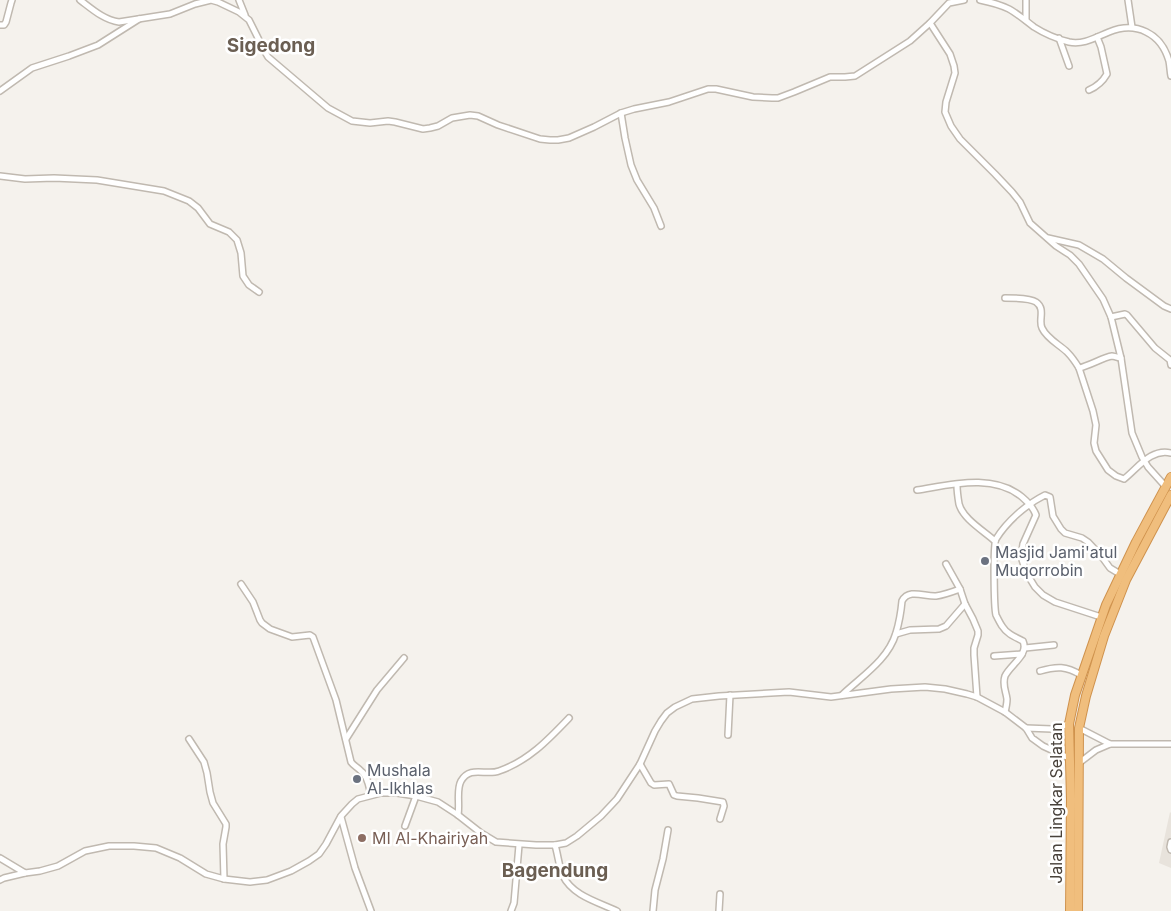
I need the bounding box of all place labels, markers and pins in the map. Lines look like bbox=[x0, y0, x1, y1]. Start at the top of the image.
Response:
place label: Masjid Jami'atul Muqorrobin bbox=[995, 542, 1117, 580]
marker: Masjid Jami'atul Muqorrobin bbox=[979, 555, 991, 567]
place label: Mushala Al-Ikhlas bbox=[367, 760, 433, 798]
marker: Mushala Al-Ikhlas bbox=[351, 773, 363, 785]
place label: MI Al-Khairiyah bbox=[372, 828, 488, 848]
marker: MI Al-Khairiyah bbox=[356, 832, 368, 844]

